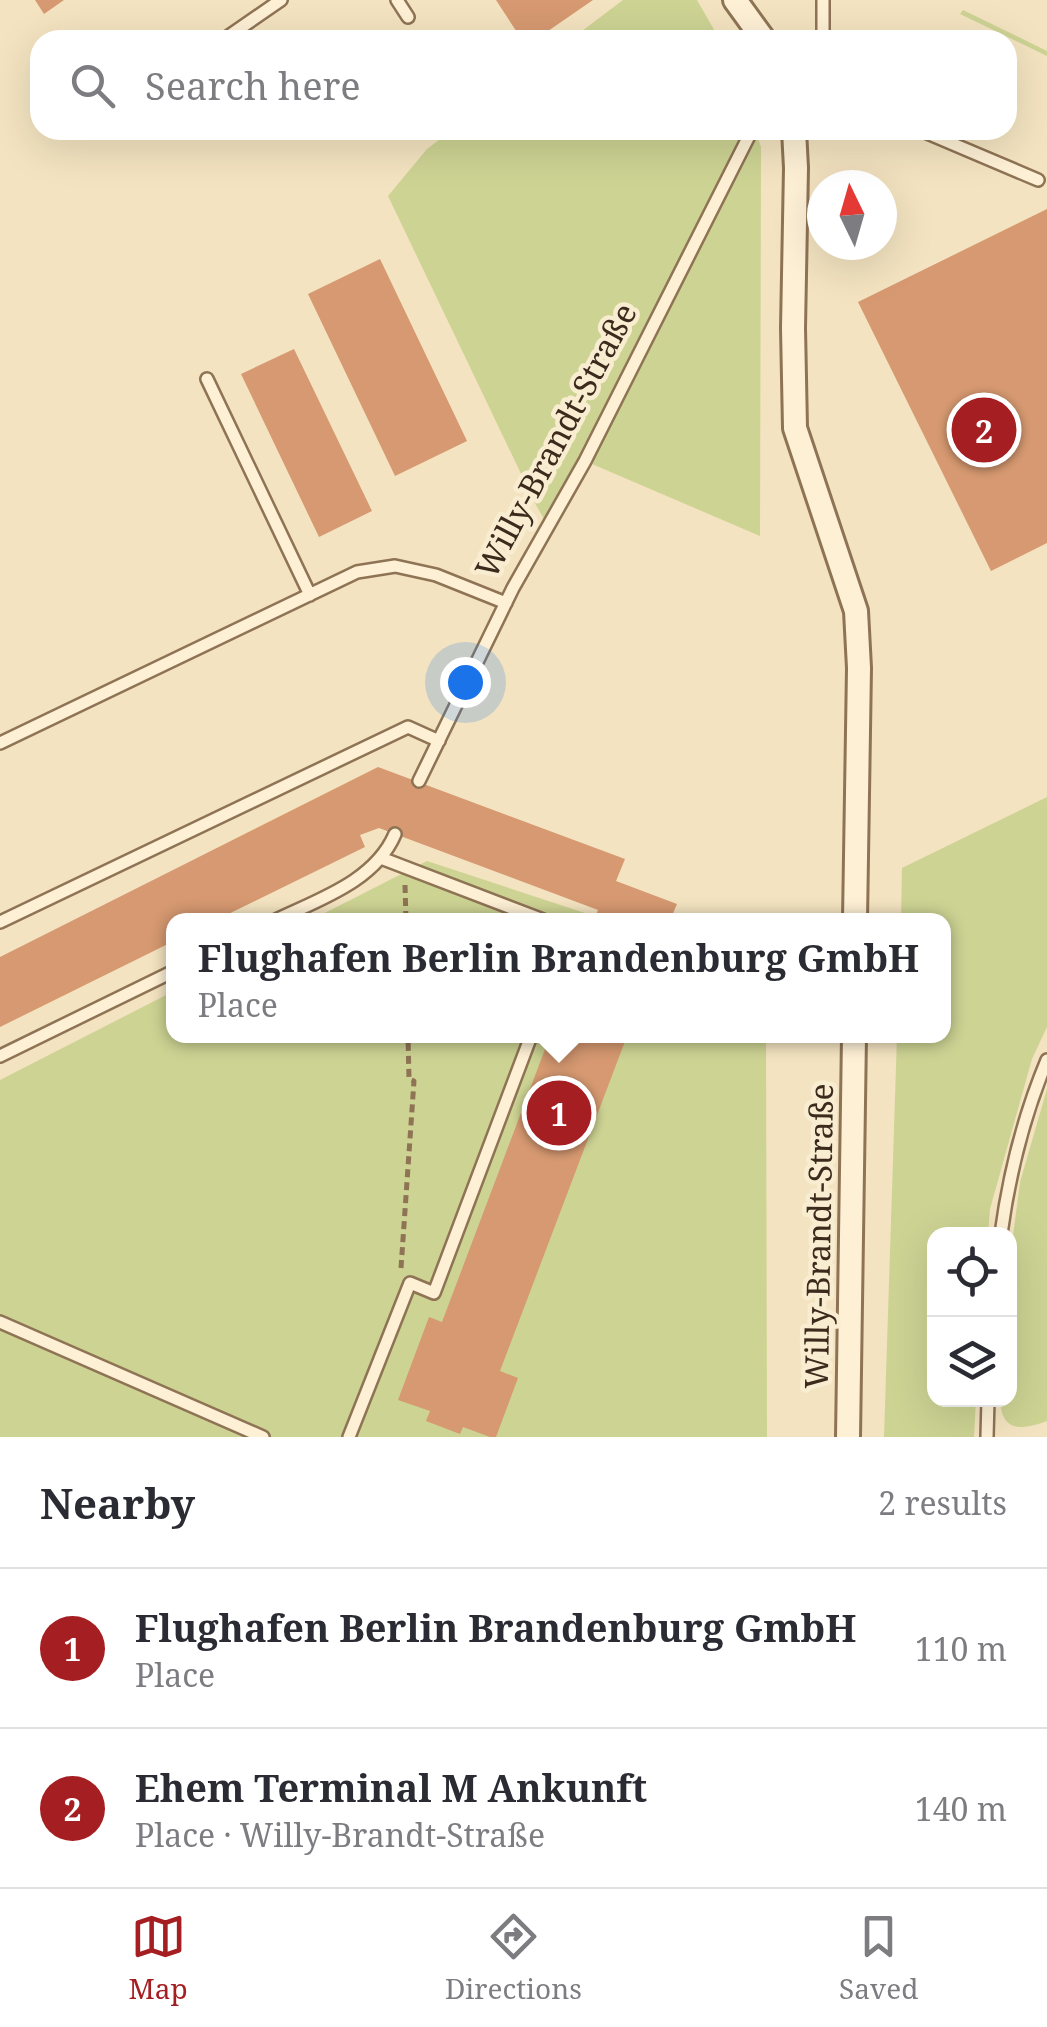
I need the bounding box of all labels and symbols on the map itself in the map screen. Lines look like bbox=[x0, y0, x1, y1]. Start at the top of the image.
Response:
north arrow bbox=[807, 170, 897, 260]
street label: Willy-Brandt-Straße bbox=[464, 295, 646, 585]
pin: 2 bbox=[952, 392, 1016, 468]
your location bbox=[440, 657, 491, 708]
pin: 1 bbox=[526, 1076, 592, 1150]
street label: Willy-Brandt-Straße bbox=[794, 1083, 842, 1389]

